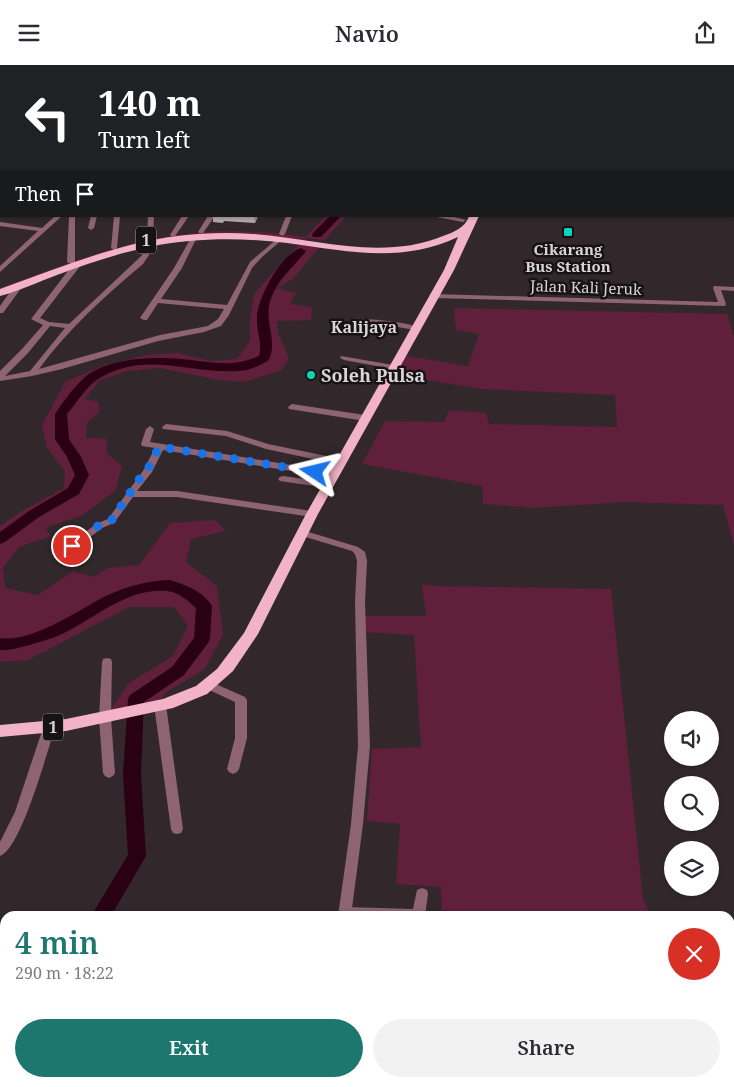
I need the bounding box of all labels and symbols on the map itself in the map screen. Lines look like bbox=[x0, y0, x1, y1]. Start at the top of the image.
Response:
marker: Cikarang Bus Station bbox=[562, 226, 574, 238]
road number: 1 bbox=[136, 227, 156, 253]
place label: Cikarang Bus Station bbox=[525, 239, 611, 276]
street label: Jalan Kali Jeruk bbox=[529, 275, 642, 299]
district label: Kalijaya bbox=[331, 316, 398, 338]
place label: Soleh Pulsa bbox=[321, 363, 425, 387]
marker: Soleh Pulsa bbox=[305, 369, 317, 381]
position arrow bbox=[288, 445, 340, 497]
pin bbox=[51, 525, 93, 567]
road number: 1 bbox=[43, 714, 63, 741]

